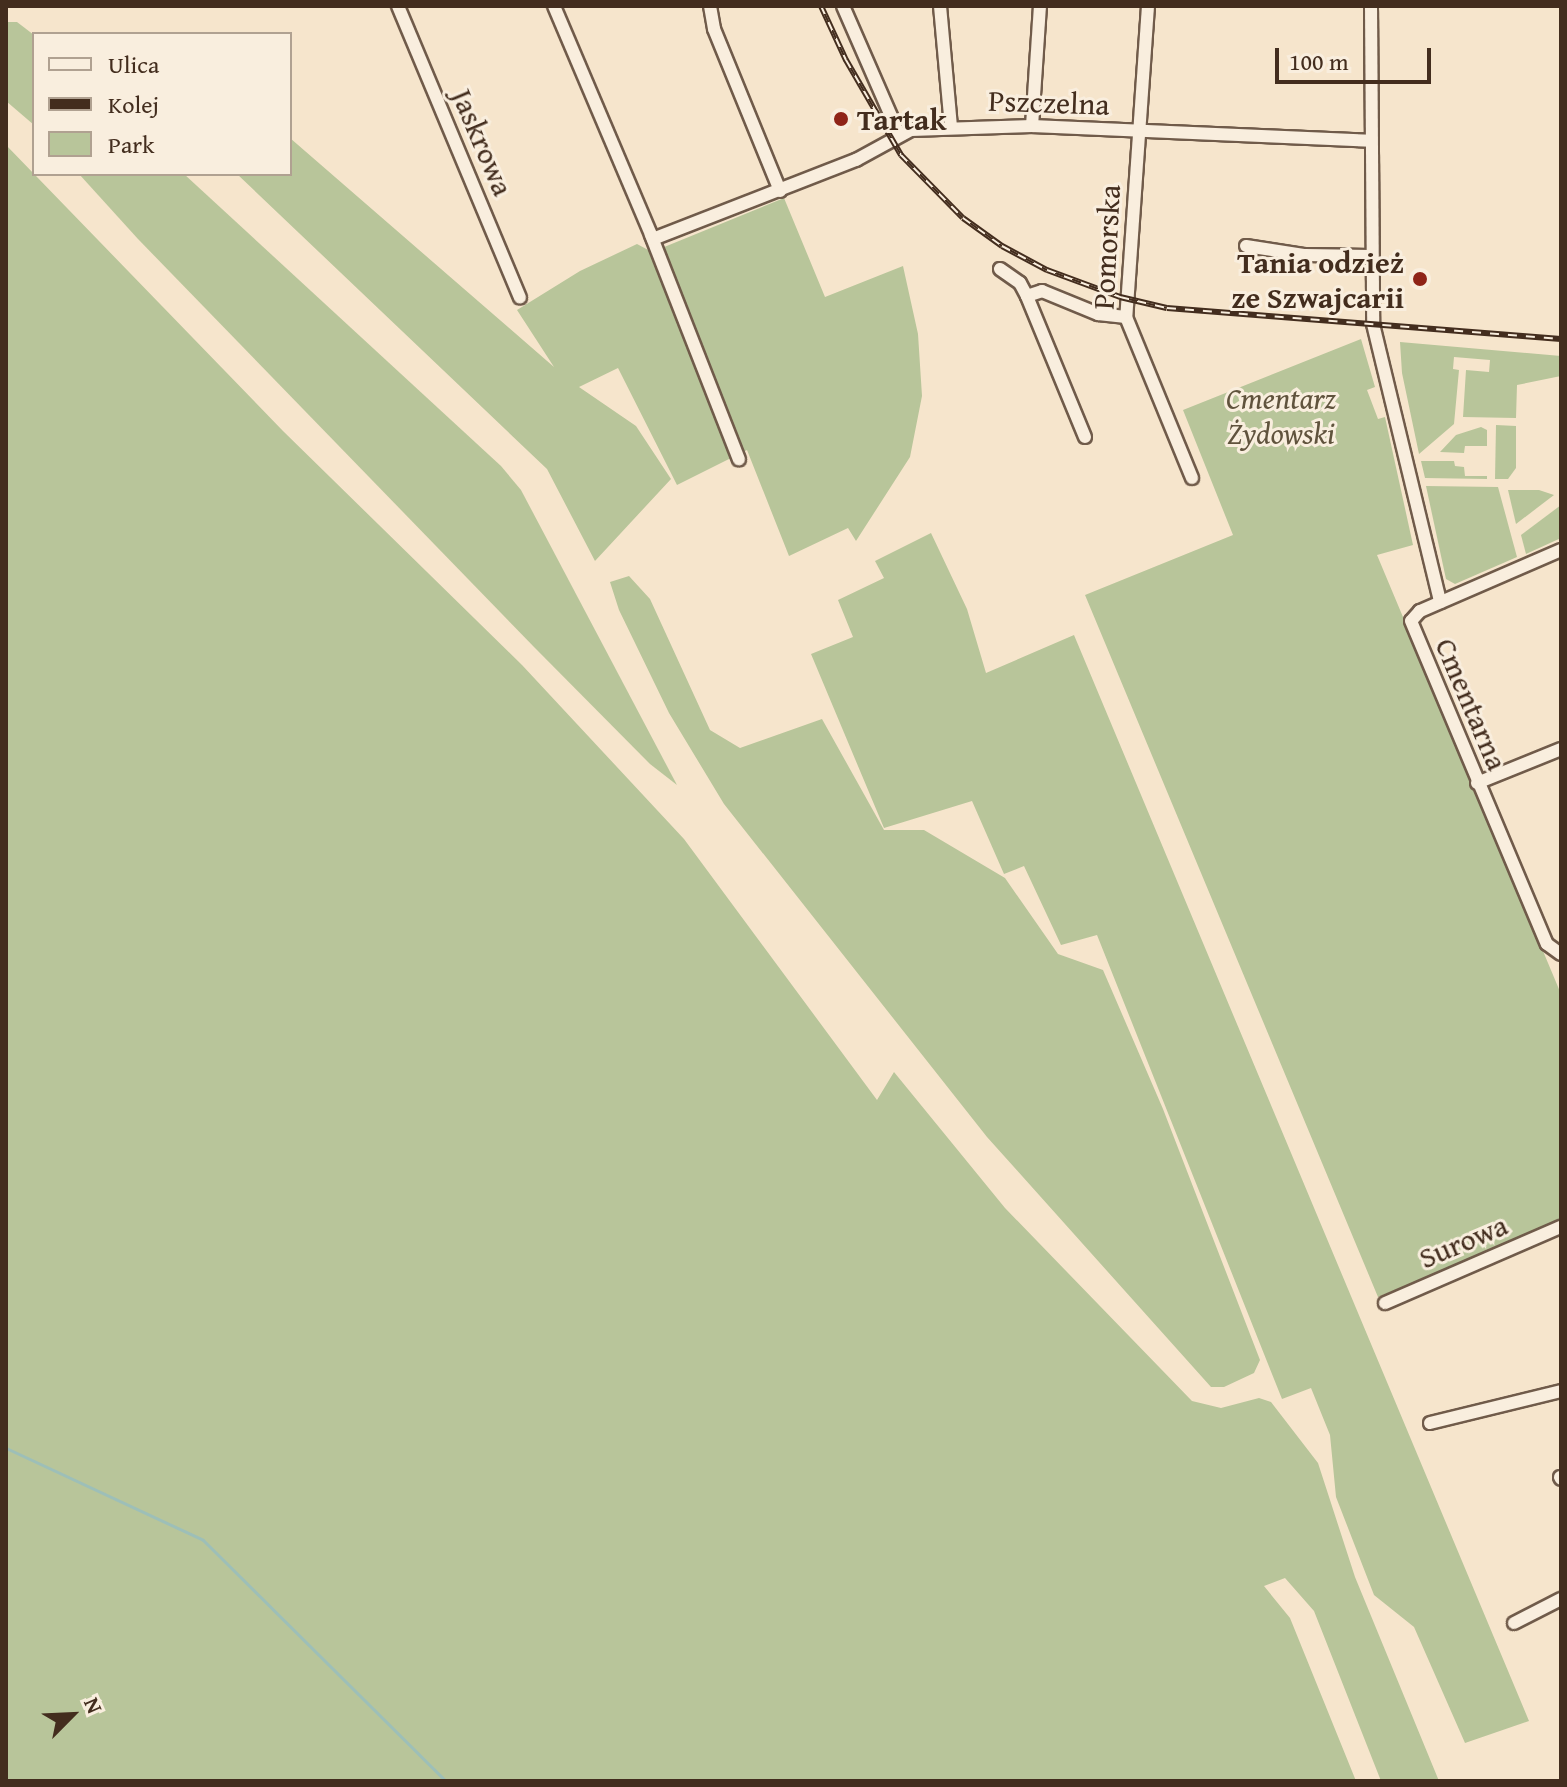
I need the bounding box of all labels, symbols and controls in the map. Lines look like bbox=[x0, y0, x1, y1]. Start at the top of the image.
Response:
legend bbox=[32, 32, 292, 176]
scale bar bbox=[1279, 32, 1435, 82]
text: 100 m bbox=[1289, 44, 1349, 79]
text: Ulica bbox=[108, 47, 159, 82]
street label: Pszczelna bbox=[988, 82, 1110, 122]
street label: Jaskrowa bbox=[444, 83, 522, 201]
text: Kolej bbox=[108, 87, 159, 122]
place label: Tartak bbox=[857, 101, 946, 137]
marker: Tartak bbox=[832, 110, 850, 128]
text: Park bbox=[108, 127, 154, 162]
street label: Pomorska bbox=[1085, 184, 1127, 310]
place label: Tania odzież ze Szwajcarii bbox=[1231, 244, 1404, 314]
marker: Tania odzież ze Szwajcarii bbox=[1411, 270, 1429, 288]
park label: Cmentarz Żydowski bbox=[1226, 380, 1336, 450]
street label: Cmentarna bbox=[1428, 633, 1516, 775]
street label: Surowa bbox=[1413, 1206, 1513, 1276]
north arrow bbox=[32, 1675, 112, 1755]
text: N bbox=[76, 1692, 112, 1718]

